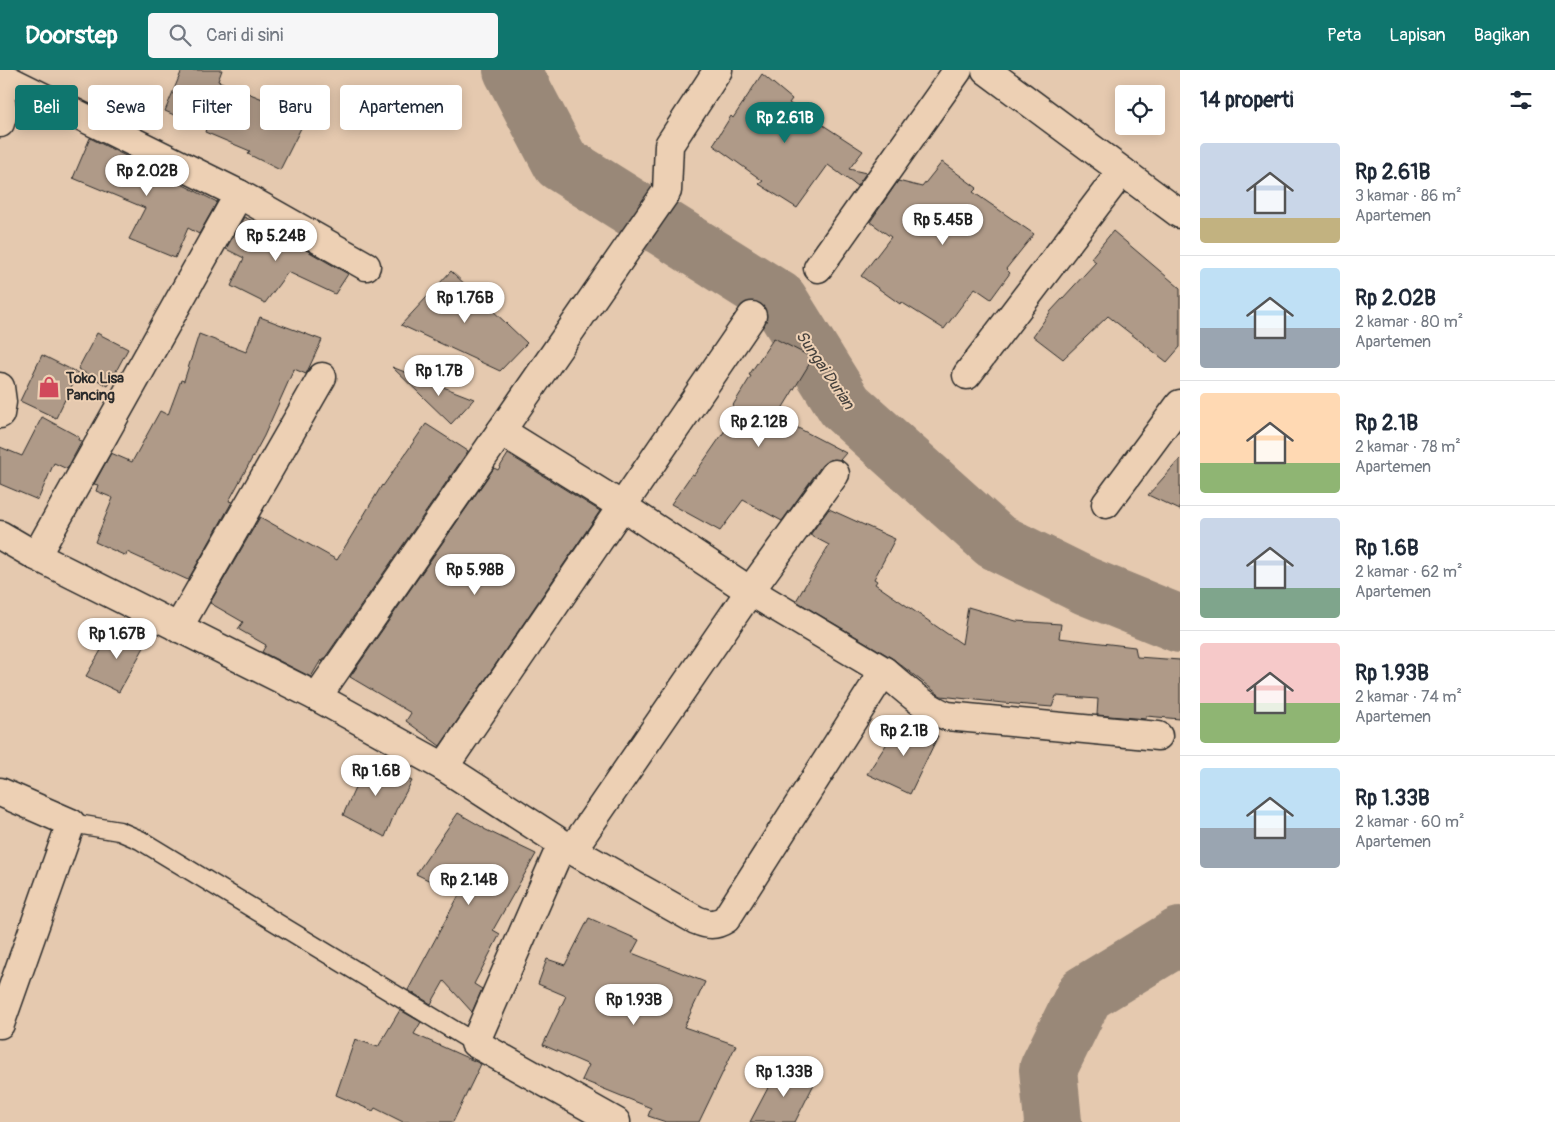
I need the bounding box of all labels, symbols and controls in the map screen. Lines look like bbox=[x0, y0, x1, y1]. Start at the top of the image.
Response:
search box bbox=[148, 13, 498, 58]
text: Doorstep bbox=[25, 21, 118, 50]
icon: search bbox=[166, 21, 194, 49]
text: Cari di sini bbox=[206, 23, 283, 47]
text: Peta bbox=[1327, 24, 1361, 47]
text: Lapisan bbox=[1389, 24, 1446, 47]
text: Bagikan bbox=[1474, 24, 1530, 47]
chip: Beli bbox=[15, 85, 78, 130]
chip: Sewa bbox=[88, 85, 163, 130]
chip: Filter bbox=[173, 85, 250, 130]
chip: Baru bbox=[260, 85, 330, 130]
chip: Apartemen bbox=[340, 85, 462, 130]
map controls bbox=[1115, 85, 1165, 135]
button: locate bbox=[1115, 85, 1165, 135]
icon: filters bbox=[1507, 86, 1535, 114]
text: 14 properti bbox=[1200, 87, 1293, 114]
pin: Rp 2.61B bbox=[733, 102, 837, 144]
text: Rp 2.61B bbox=[756, 108, 814, 128]
pin: Rp 2.02B bbox=[95, 154, 199, 197]
text: Rp 2.61B bbox=[1355, 159, 1430, 186]
text: Rp 2.02B bbox=[116, 161, 178, 181]
icon: home bbox=[1240, 163, 1300, 223]
text: 3 kamar · 86 m² bbox=[1355, 186, 1462, 206]
pin: Rp 5.45B bbox=[891, 204, 995, 246]
text: Apartemen bbox=[1355, 206, 1431, 226]
text: Rp 5.45B bbox=[913, 210, 973, 230]
pin: Rp 5.24B bbox=[224, 220, 328, 262]
text: Rp 5.24B bbox=[246, 226, 306, 246]
pin: Rp 1.76B bbox=[413, 282, 517, 324]
text: Rp 2.02B bbox=[1355, 285, 1436, 312]
text: Rp 1.76B bbox=[437, 288, 493, 308]
icon: home bbox=[1240, 288, 1300, 348]
text: 2 kamar · 80 m² bbox=[1355, 312, 1463, 332]
water label: Sungai Durian bbox=[791, 327, 859, 414]
text: Apartemen bbox=[1355, 332, 1431, 352]
pin: Rp 1.7B bbox=[393, 354, 485, 397]
text: Rp 1.7B bbox=[415, 361, 463, 381]
place label: Toko Lisa Pancing bbox=[65, 369, 124, 405]
shop icon: Toko Lisa Pancing bbox=[36, 374, 62, 400]
pin: Rp 2.12B bbox=[707, 406, 811, 448]
text: Rp 2.1B bbox=[1355, 410, 1418, 437]
text: Rp 2.12B bbox=[731, 412, 788, 432]
icon: home bbox=[1240, 413, 1300, 473]
text: 2 kamar · 78 m² bbox=[1355, 437, 1461, 457]
text: Apartemen bbox=[1355, 457, 1431, 477]
text: Rp 1.6B bbox=[1355, 535, 1419, 562]
icon: home bbox=[1240, 538, 1300, 598]
pin: Rp 5.98B bbox=[423, 554, 527, 596]
text: Rp 5.98B bbox=[446, 560, 504, 580]
text: 2 kamar · 62 m² bbox=[1355, 562, 1462, 582]
text: Apartemen bbox=[1355, 582, 1431, 602]
pin: Rp 1.67B bbox=[65, 618, 169, 660]
text: Rp 1.67B bbox=[89, 624, 145, 644]
text: Rp 1.93B bbox=[1355, 660, 1429, 687]
icon: home bbox=[1240, 663, 1300, 723]
text: 2 kamar · 74 m² bbox=[1355, 687, 1462, 707]
text: Apartemen bbox=[1355, 707, 1431, 727]
pin: Rp 2.1B bbox=[858, 714, 950, 757]
text: Rp 2.1B bbox=[880, 721, 928, 741]
pin: Rp 1.6B bbox=[330, 754, 422, 797]
text: Rp 1.6B bbox=[352, 761, 400, 781]
text: Rp 1.33B bbox=[1355, 785, 1430, 812]
icon: home bbox=[1240, 788, 1300, 848]
text: 2 kamar · 60 m² bbox=[1355, 812, 1464, 832]
text: Apartemen bbox=[1355, 832, 1431, 852]
pin: Rp 2.14B bbox=[417, 864, 521, 906]
text: Rp 2.14B bbox=[440, 870, 498, 890]
pin: Rp 1.93B bbox=[582, 984, 686, 1026]
text: Rp 1.93B bbox=[606, 990, 662, 1010]
pin: Rp 1.33B bbox=[732, 1056, 836, 1098]
text: Rp 1.33B bbox=[756, 1062, 812, 1082]

